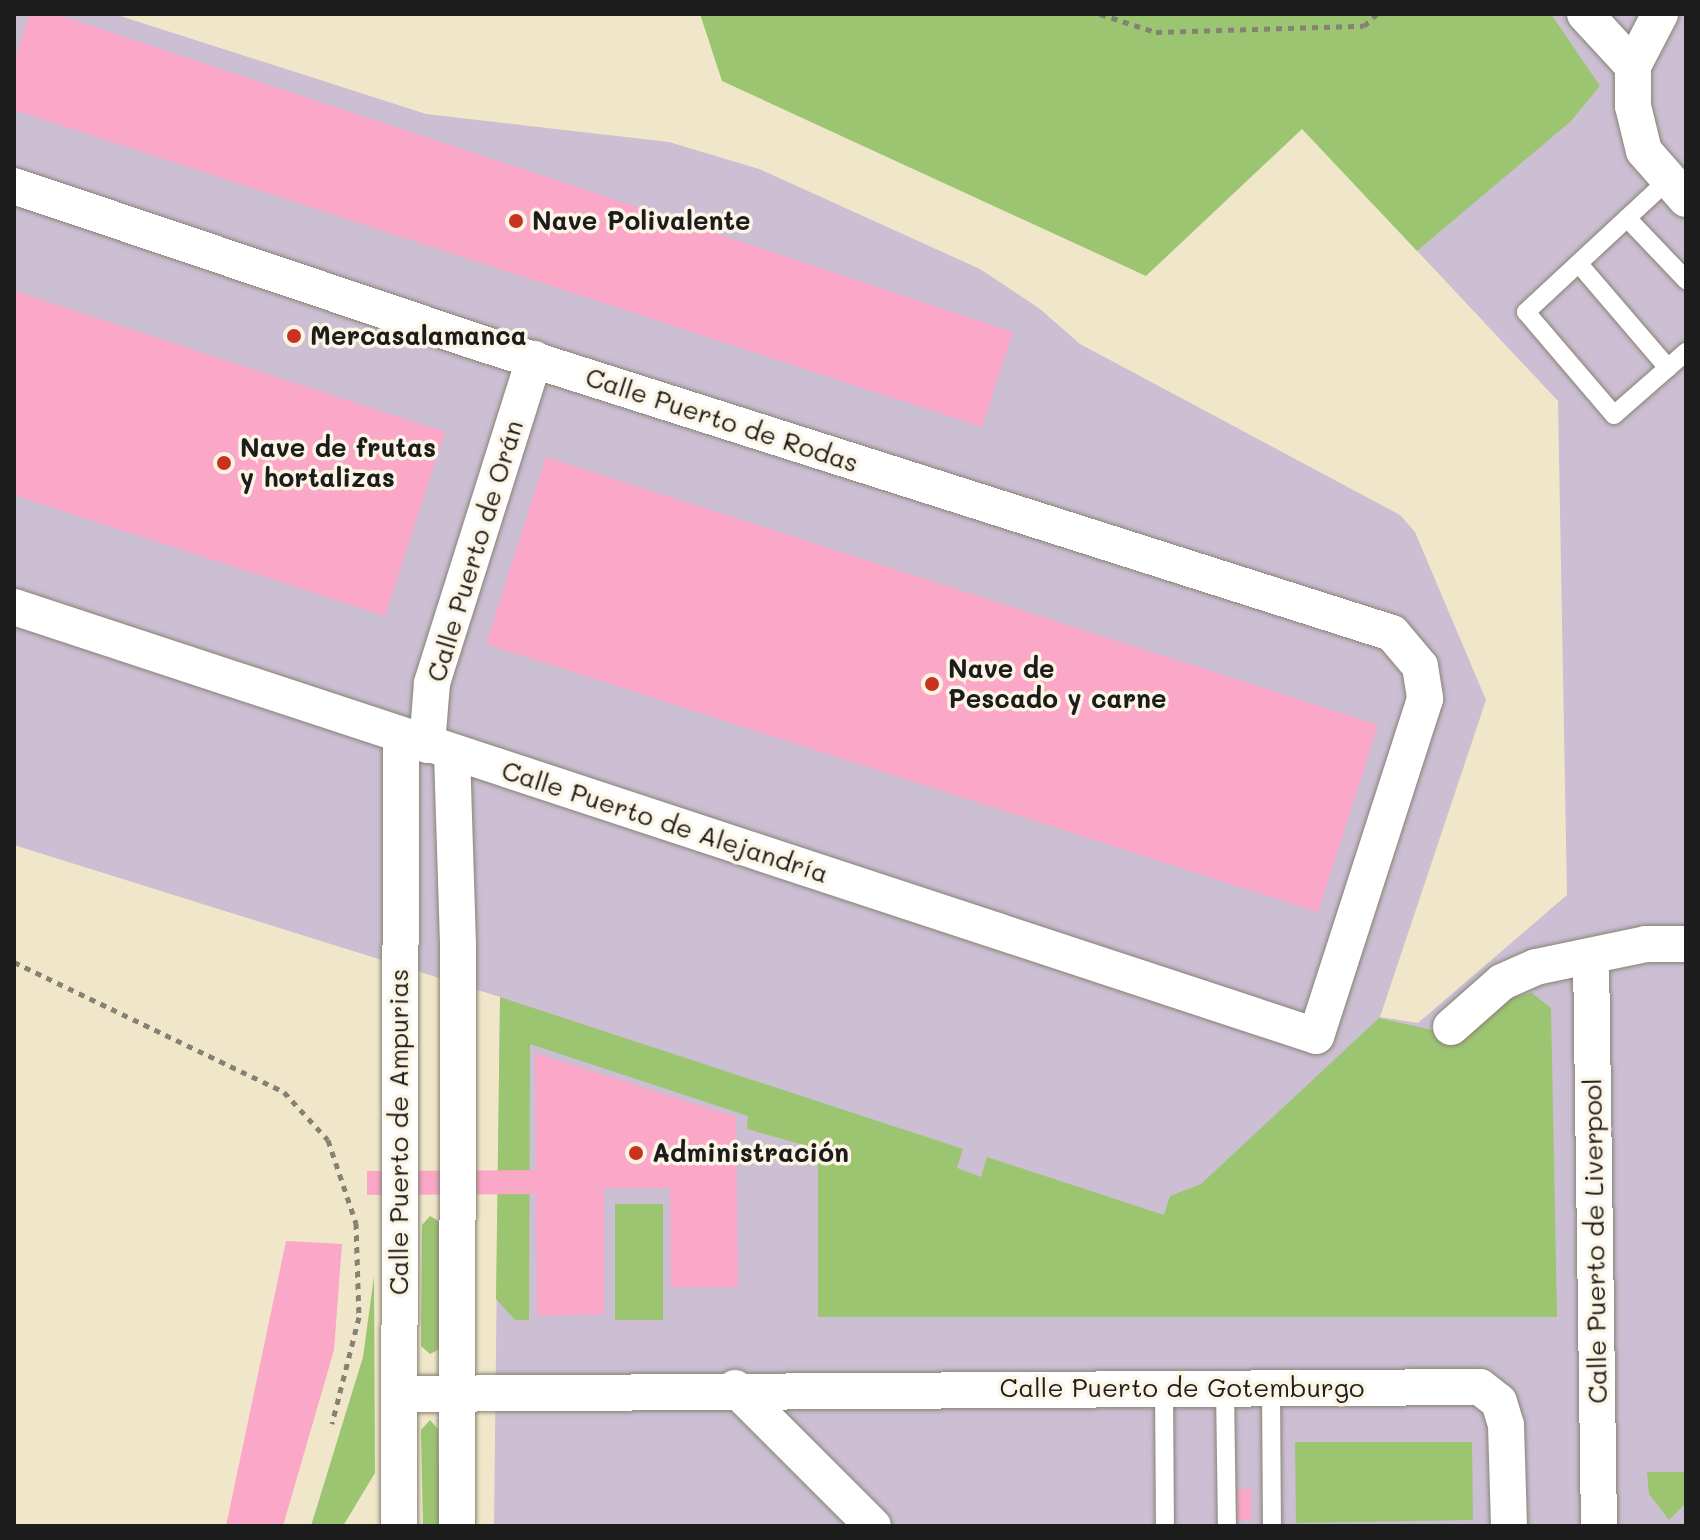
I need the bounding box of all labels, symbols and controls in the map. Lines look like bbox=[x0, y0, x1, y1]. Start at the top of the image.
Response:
place label: Nave Polivalente bbox=[532, 205, 751, 237]
marker: Nave Polivalente bbox=[507, 212, 525, 230]
place label: Mercasalamanca bbox=[310, 320, 527, 352]
marker: Mercasalamanca bbox=[285, 327, 303, 345]
street label: Calle Puerto de Rodas bbox=[582, 361, 862, 479]
street label: Calle Puerto de Orán bbox=[420, 416, 530, 686]
place label: Nave de frutas y hortalizas bbox=[240, 432, 436, 494]
marker: Nave de frutas y hortalizas bbox=[215, 454, 233, 472]
place label: Nave de Pescado y carne bbox=[948, 653, 1166, 714]
marker: Nave de Pescado y carne bbox=[923, 675, 941, 693]
street label: Calle Puerto de Alejandría bbox=[498, 754, 832, 890]
street label: Calle Puerto de Ampurias bbox=[383, 969, 415, 1295]
street label: Calle Puerto de Liverpool bbox=[1577, 1078, 1613, 1404]
place label: Administración bbox=[652, 1137, 849, 1169]
marker: Administración bbox=[627, 1144, 645, 1162]
street label: Calle Puerto de Gotemburgo bbox=[1000, 1372, 1364, 1404]

